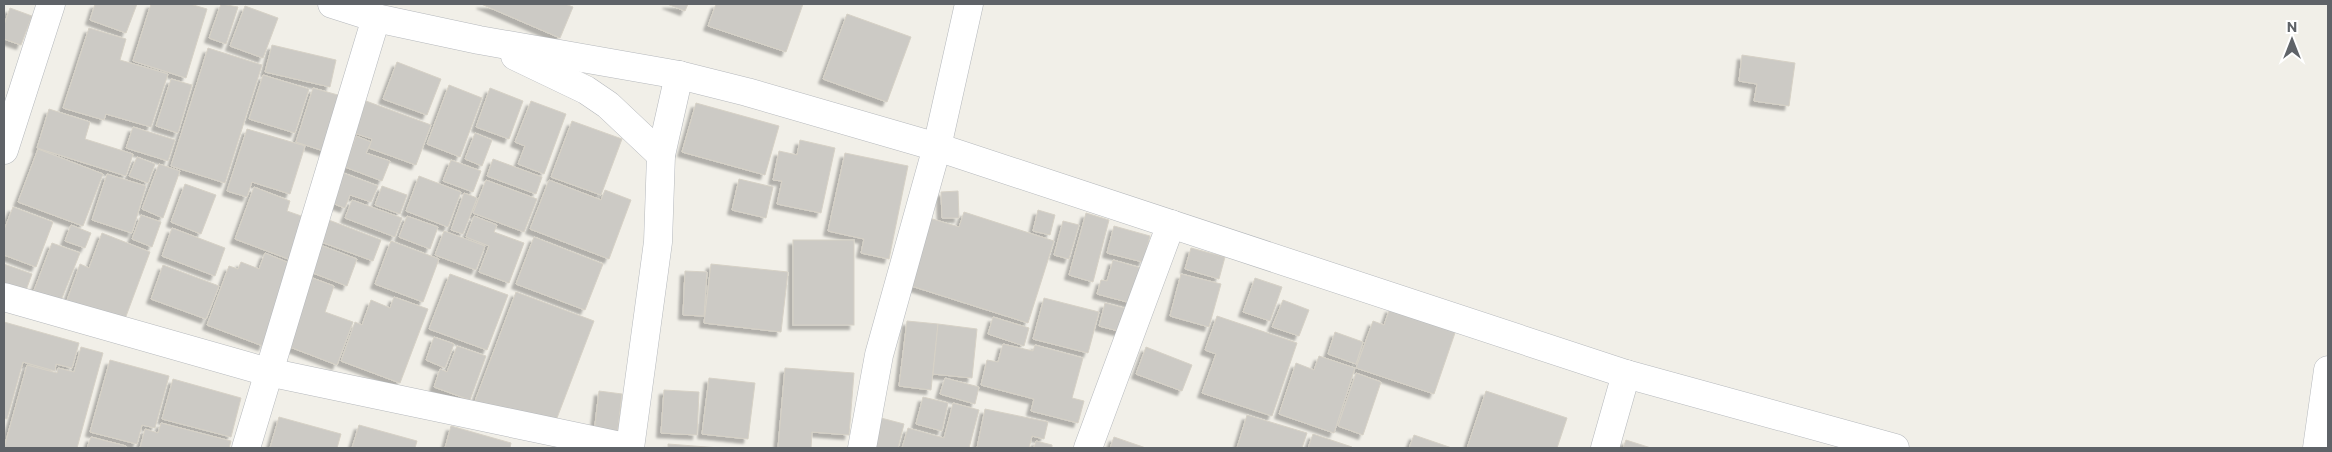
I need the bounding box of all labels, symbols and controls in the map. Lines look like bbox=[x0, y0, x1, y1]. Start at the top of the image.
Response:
north arrow bbox=[2267, 15, 2317, 65]
text: N bbox=[2287, 18, 2297, 35]

